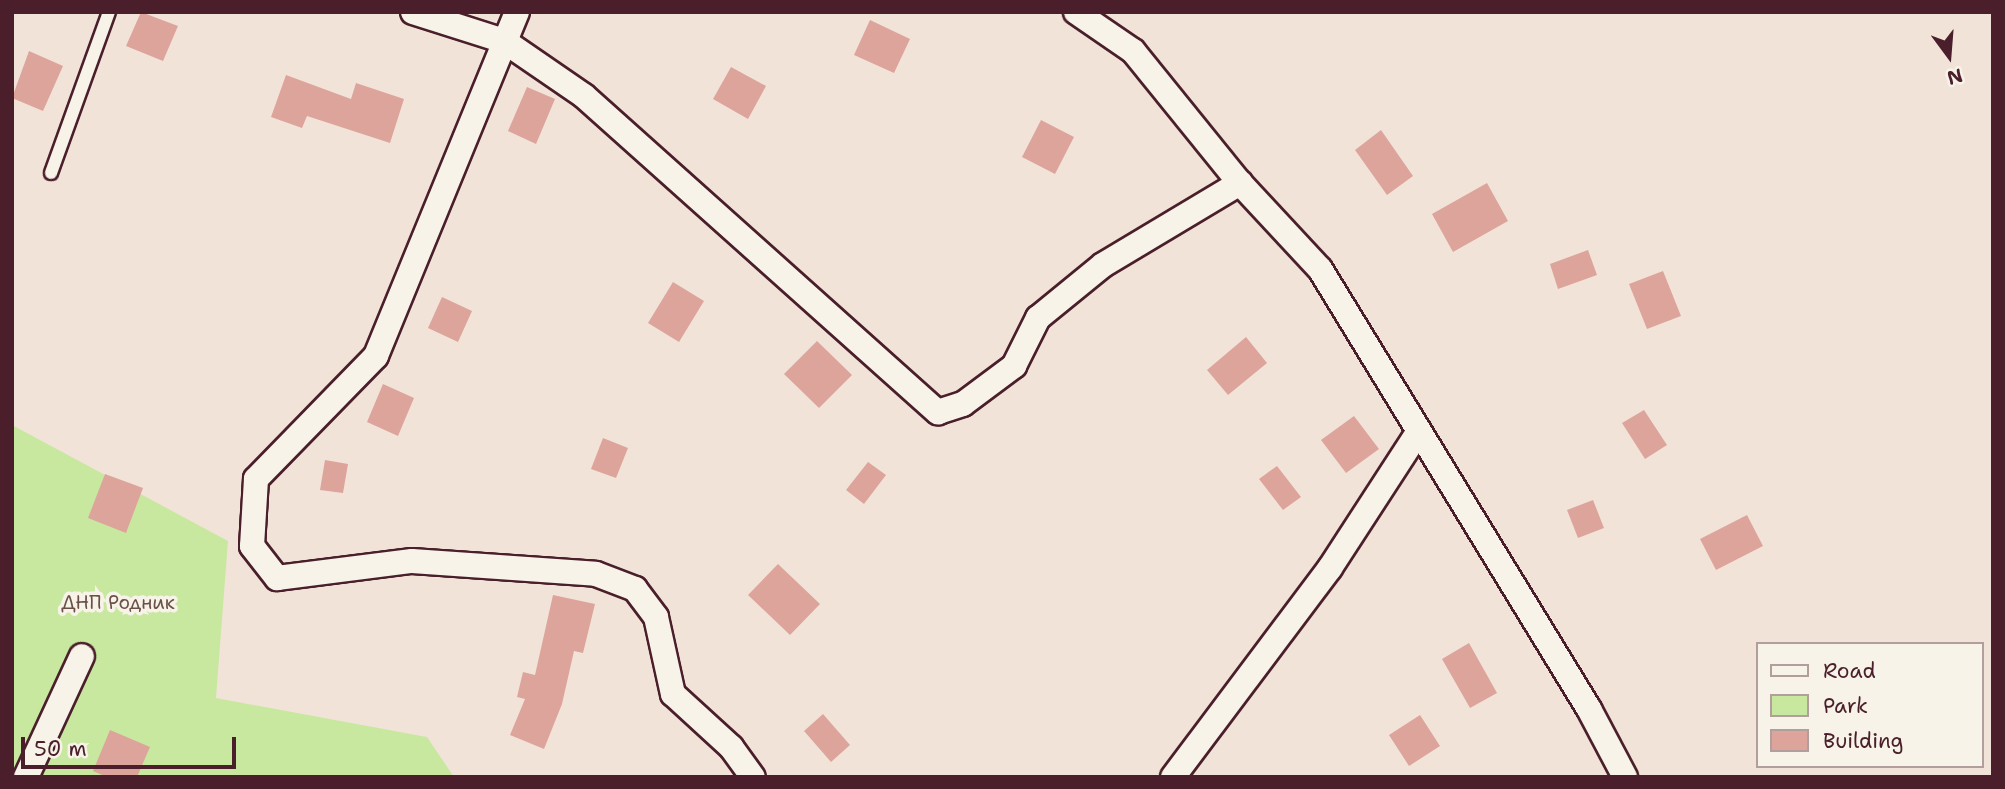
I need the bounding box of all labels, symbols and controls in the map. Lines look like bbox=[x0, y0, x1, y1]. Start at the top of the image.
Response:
north arrow bbox=[1914, 21, 1984, 91]
text: N bbox=[1944, 63, 1966, 91]
park label: ДНП Родник bbox=[61, 592, 175, 614]
legend bbox=[1756, 642, 1984, 768]
text: Road bbox=[1823, 657, 1876, 685]
text: Park bbox=[1823, 692, 1868, 720]
scale bar bbox=[24, 722, 240, 766]
text: Building bbox=[1823, 727, 1903, 755]
text: 50 m bbox=[34, 735, 87, 763]

